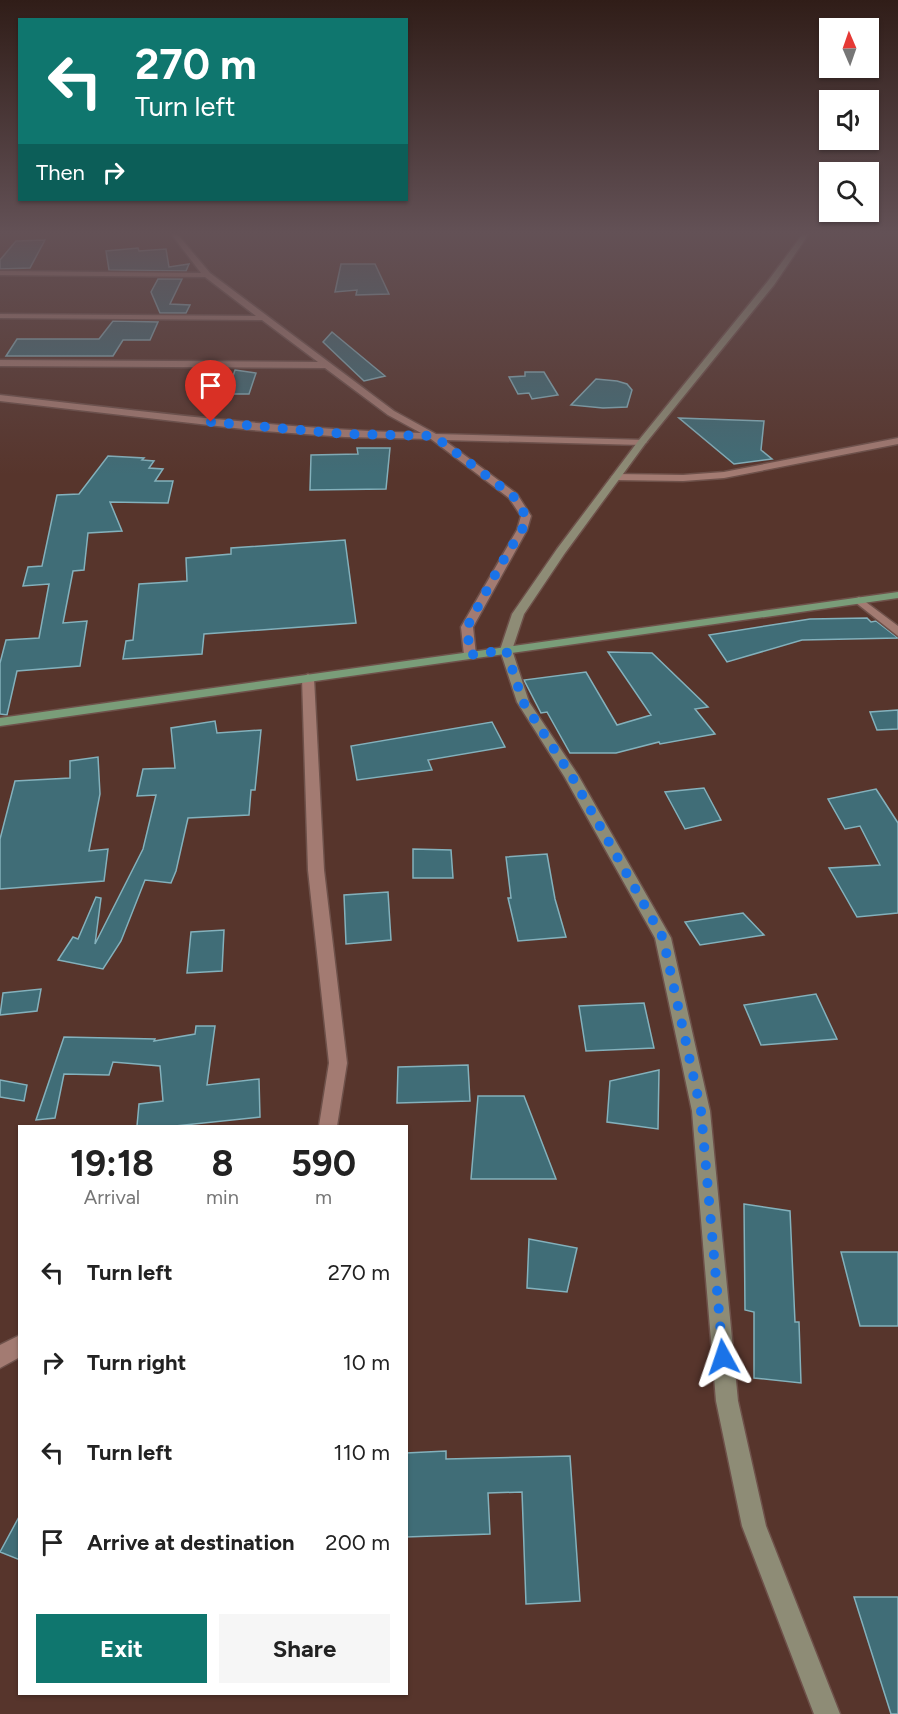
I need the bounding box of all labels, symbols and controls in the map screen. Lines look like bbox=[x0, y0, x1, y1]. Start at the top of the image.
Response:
north arrow bbox=[819, 18, 879, 78]
map controls bbox=[819, 18, 879, 222]
text: 270 m bbox=[135, 39, 257, 90]
icon: left bbox=[36, 42, 114, 120]
text: Turn left bbox=[135, 90, 235, 123]
button: sound bbox=[819, 90, 879, 150]
icon: right bbox=[97, 156, 130, 189]
text: Then bbox=[36, 159, 85, 186]
button: search bbox=[819, 162, 879, 222]
pin bbox=[185, 360, 236, 422]
icon: arrive bbox=[194, 369, 227, 402]
text: 19:18 bbox=[70, 1142, 154, 1185]
text: 8 bbox=[211, 1142, 234, 1185]
text: 590 bbox=[291, 1142, 356, 1185]
text: Arrival bbox=[84, 1185, 140, 1209]
text: min bbox=[206, 1185, 239, 1209]
text: m bbox=[315, 1185, 332, 1209]
icon: left bbox=[36, 1256, 69, 1289]
text: Turn left bbox=[87, 1259, 173, 1286]
text: 270 m bbox=[328, 1259, 390, 1286]
position arrow bbox=[691, 1325, 755, 1389]
icon: right bbox=[36, 1346, 69, 1379]
text: Turn right bbox=[87, 1349, 186, 1376]
text: 10 m bbox=[343, 1349, 390, 1376]
icon: left bbox=[36, 1436, 69, 1469]
text: Turn left bbox=[87, 1439, 173, 1466]
text: 110 m bbox=[334, 1439, 390, 1466]
icon: arrive bbox=[36, 1526, 69, 1559]
text: Arrive at destination bbox=[87, 1529, 295, 1556]
text: 200 m bbox=[325, 1529, 390, 1556]
button: Exit bbox=[36, 1614, 207, 1683]
button: Share bbox=[219, 1614, 390, 1683]

